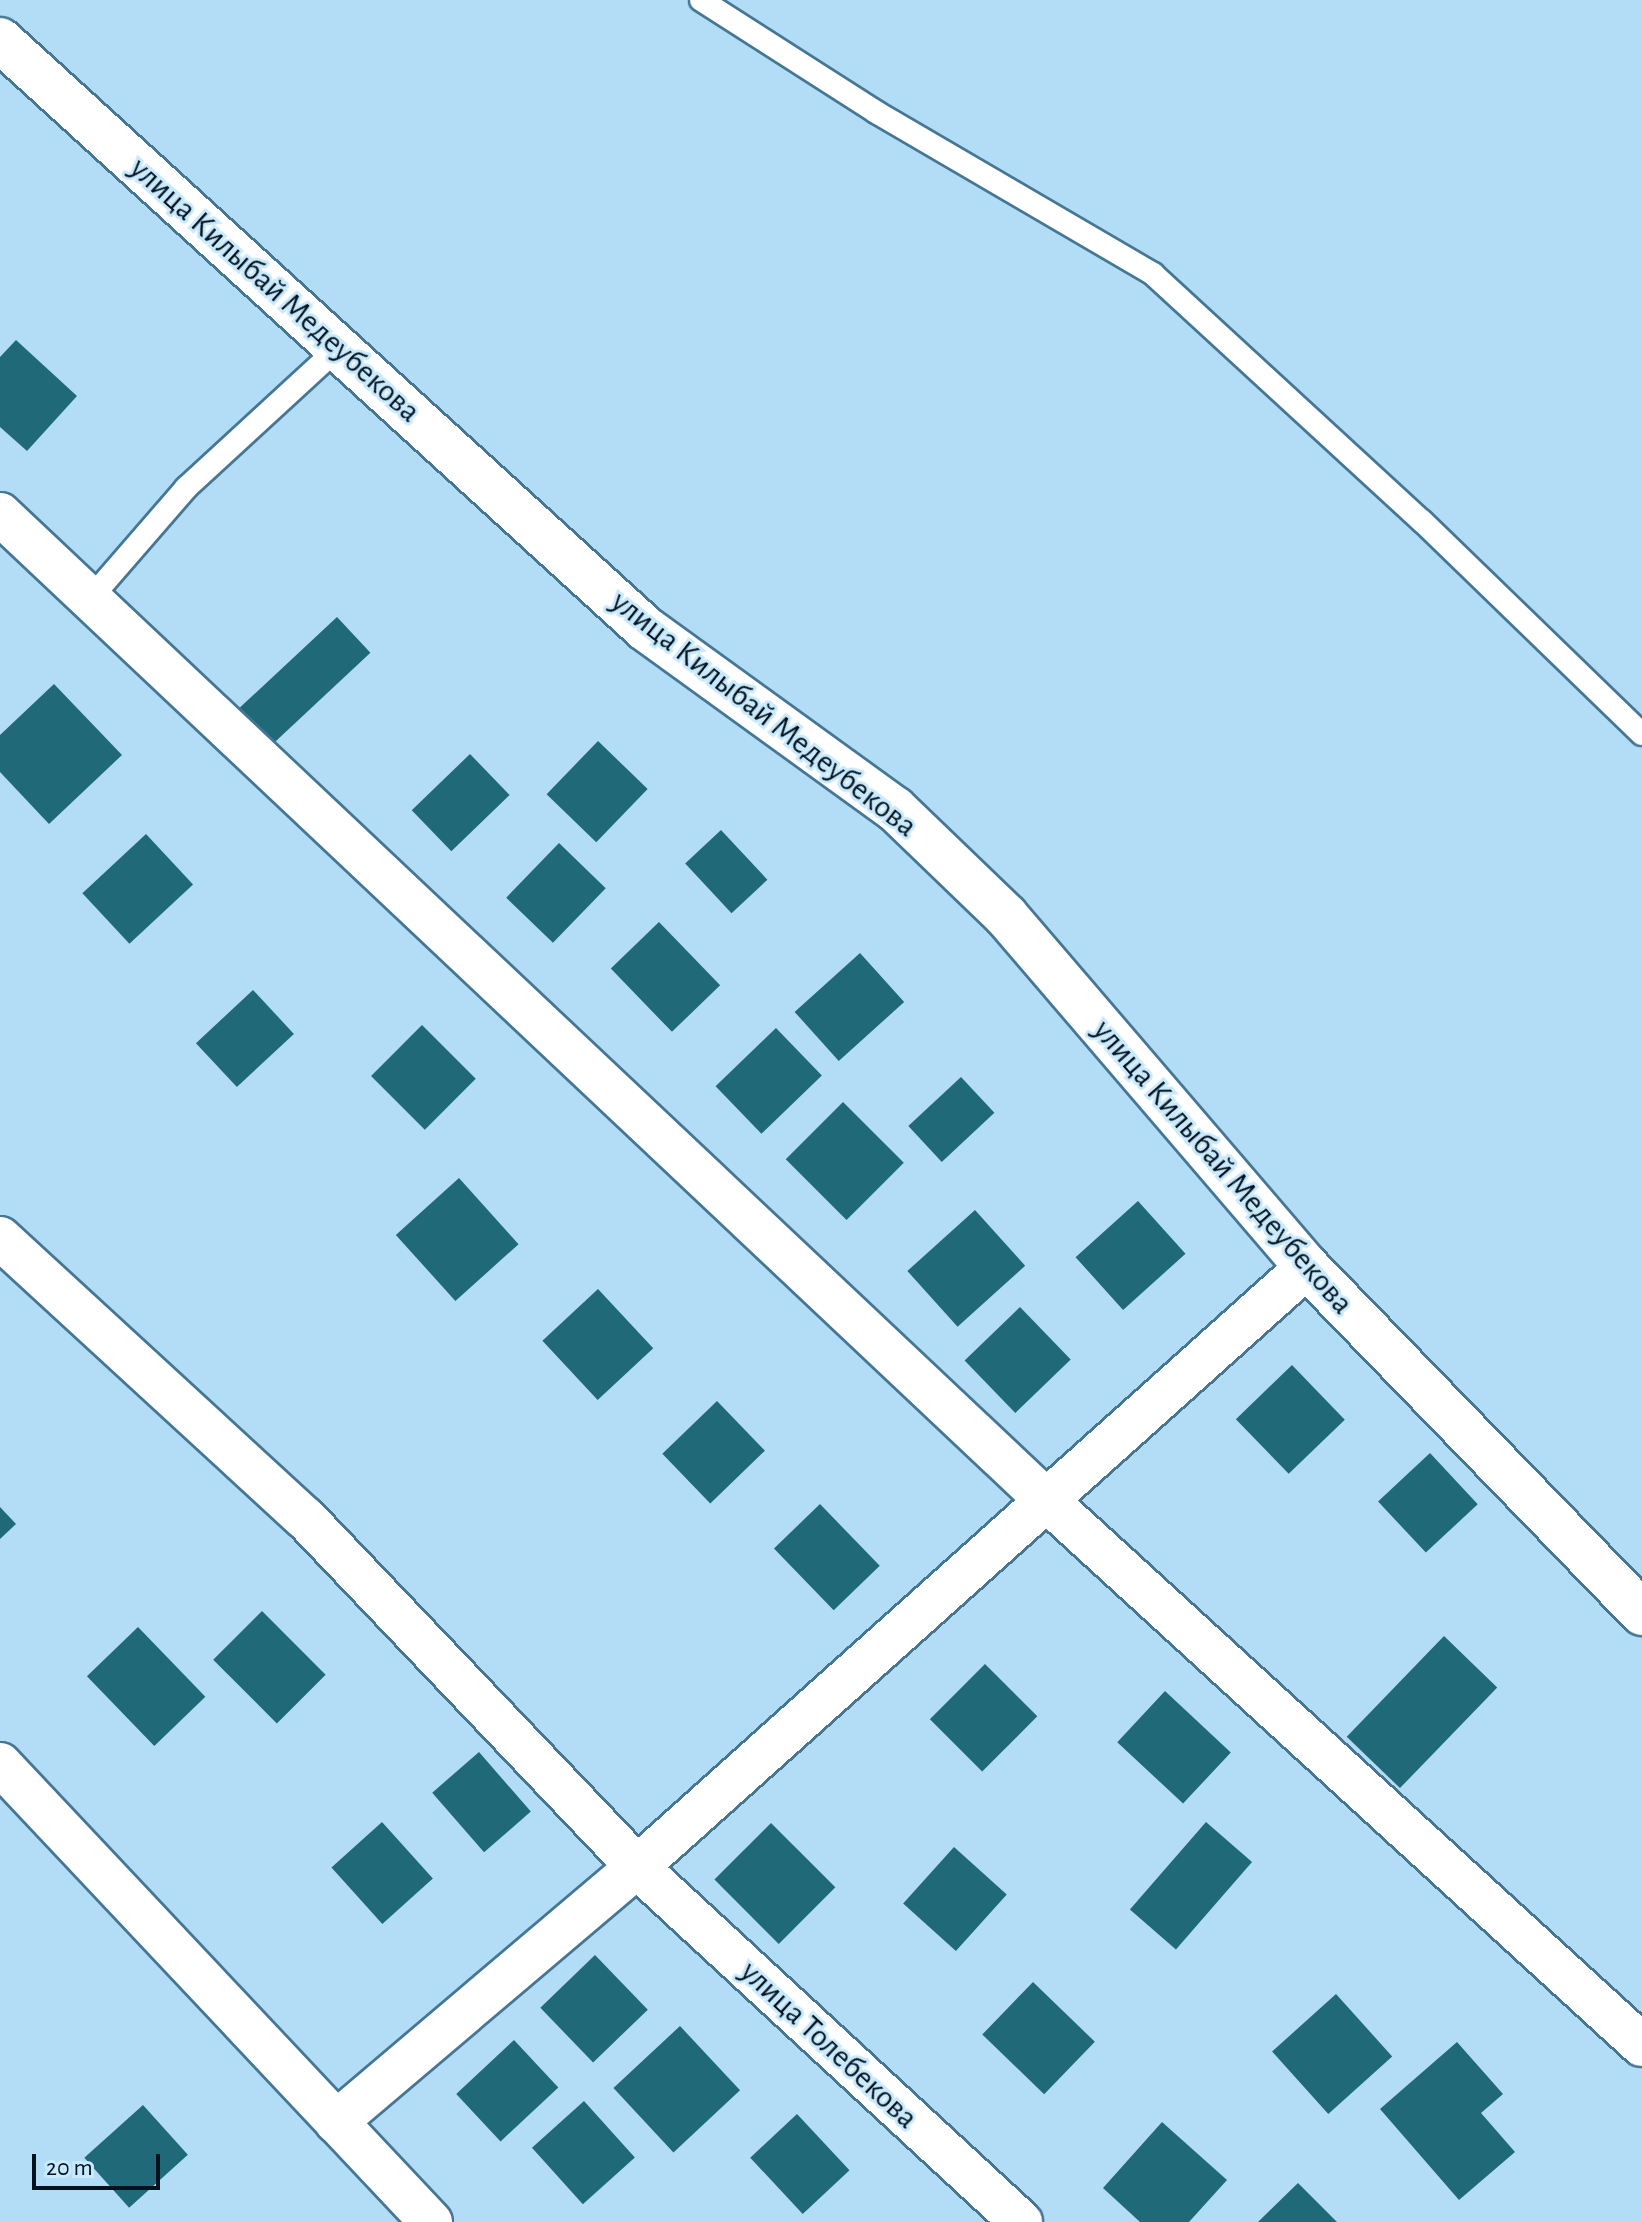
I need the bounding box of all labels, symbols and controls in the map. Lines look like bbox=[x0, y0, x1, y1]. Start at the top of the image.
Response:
street label: улица Килыбай Медеубекова bbox=[122, 149, 428, 431]
street label: улица Килыбай Медеубекова bbox=[603, 583, 925, 845]
street label: улица Килыбай Медеубекова bbox=[1085, 1012, 1361, 1322]
street label: улица Толебекова bbox=[732, 1953, 926, 2137]
scale bar bbox=[36, 2138, 164, 2188]
text: 20 m bbox=[46, 2156, 93, 2180]

